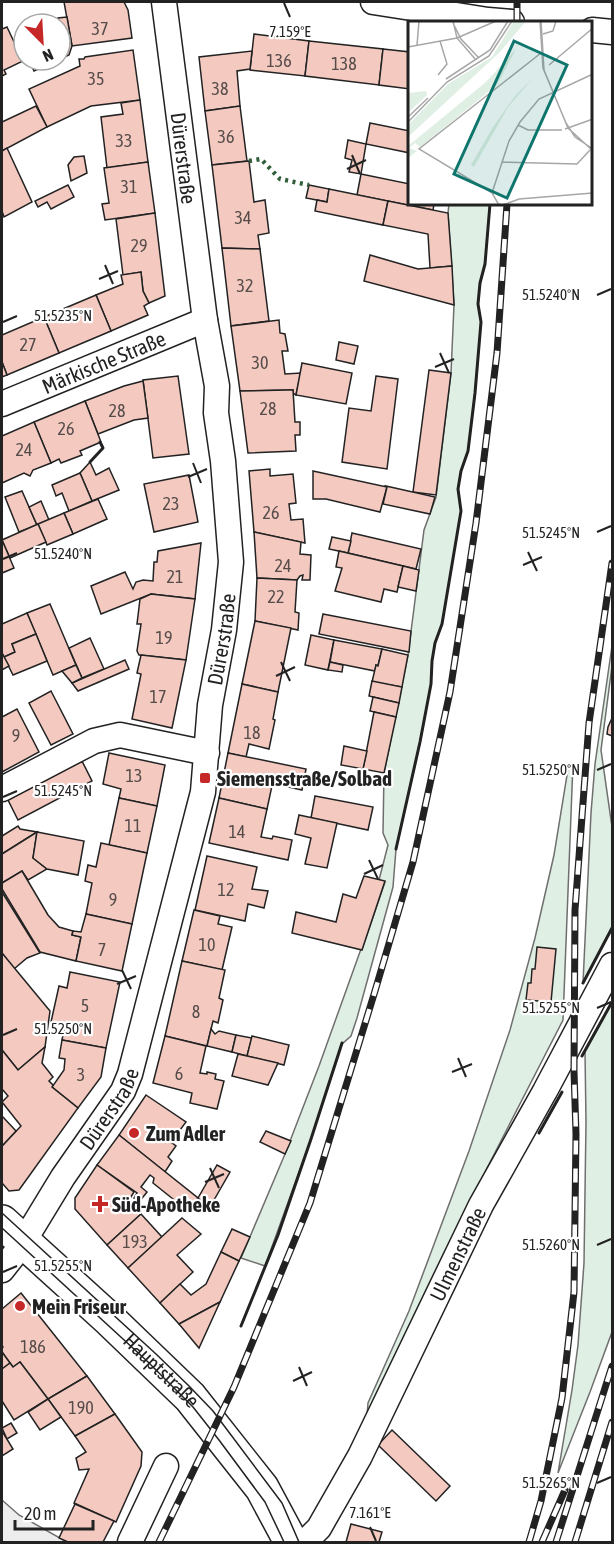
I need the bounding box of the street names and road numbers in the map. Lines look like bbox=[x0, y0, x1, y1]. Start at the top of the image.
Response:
street label: Dürerstraße bbox=[166, 111, 202, 205]
street label: Märkische Straße bbox=[38, 326, 169, 398]
street label: Dürerstraße bbox=[202, 592, 240, 687]
street label: Dürerstraße bbox=[74, 1066, 143, 1154]
street label: Ulmenstraße bbox=[425, 1203, 490, 1305]
street label: Hauptstraße bbox=[119, 1328, 205, 1412]

